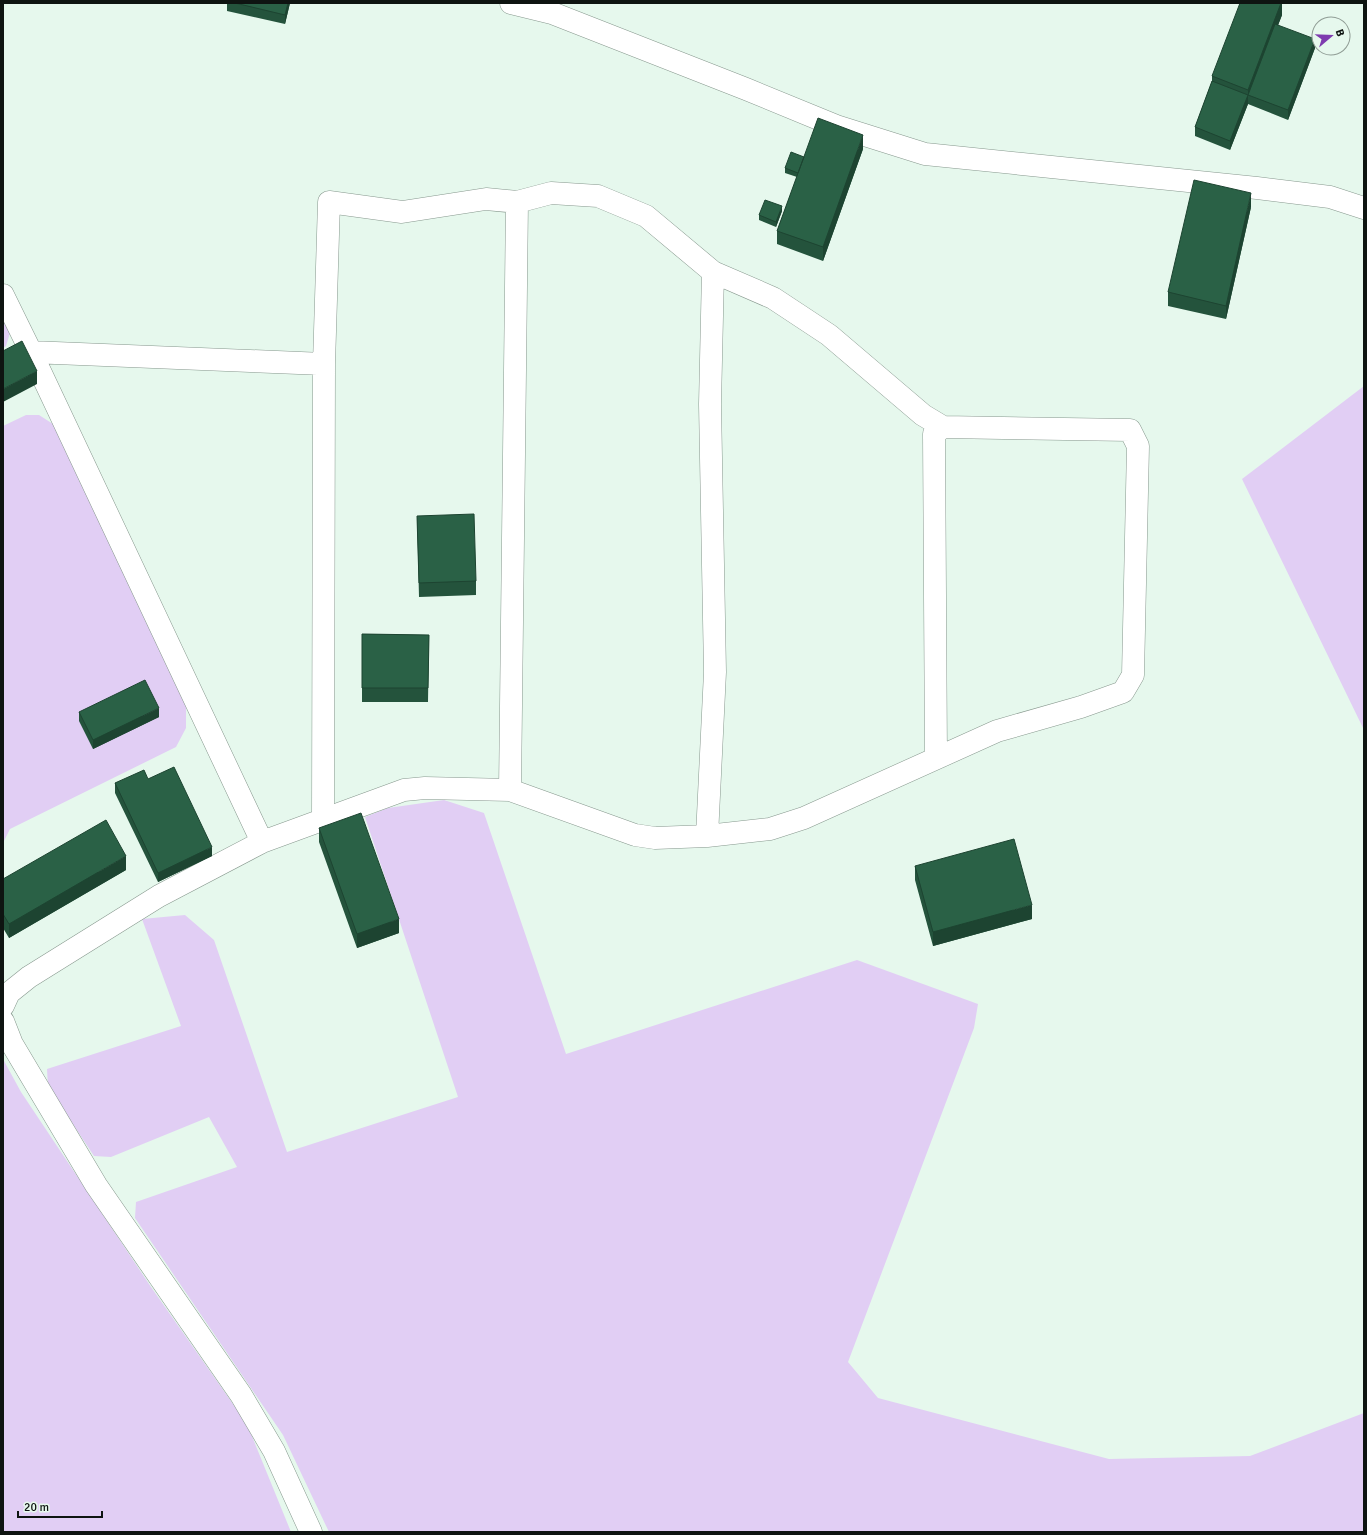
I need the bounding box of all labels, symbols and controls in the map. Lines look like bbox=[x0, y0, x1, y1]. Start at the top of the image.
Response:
north arrow bbox=[1311, 16, 1351, 56]
text: B bbox=[1333, 28, 1347, 38]
scale bar bbox=[18, 1493, 102, 1519]
text: 20 m bbox=[24, 1500, 49, 1515]

